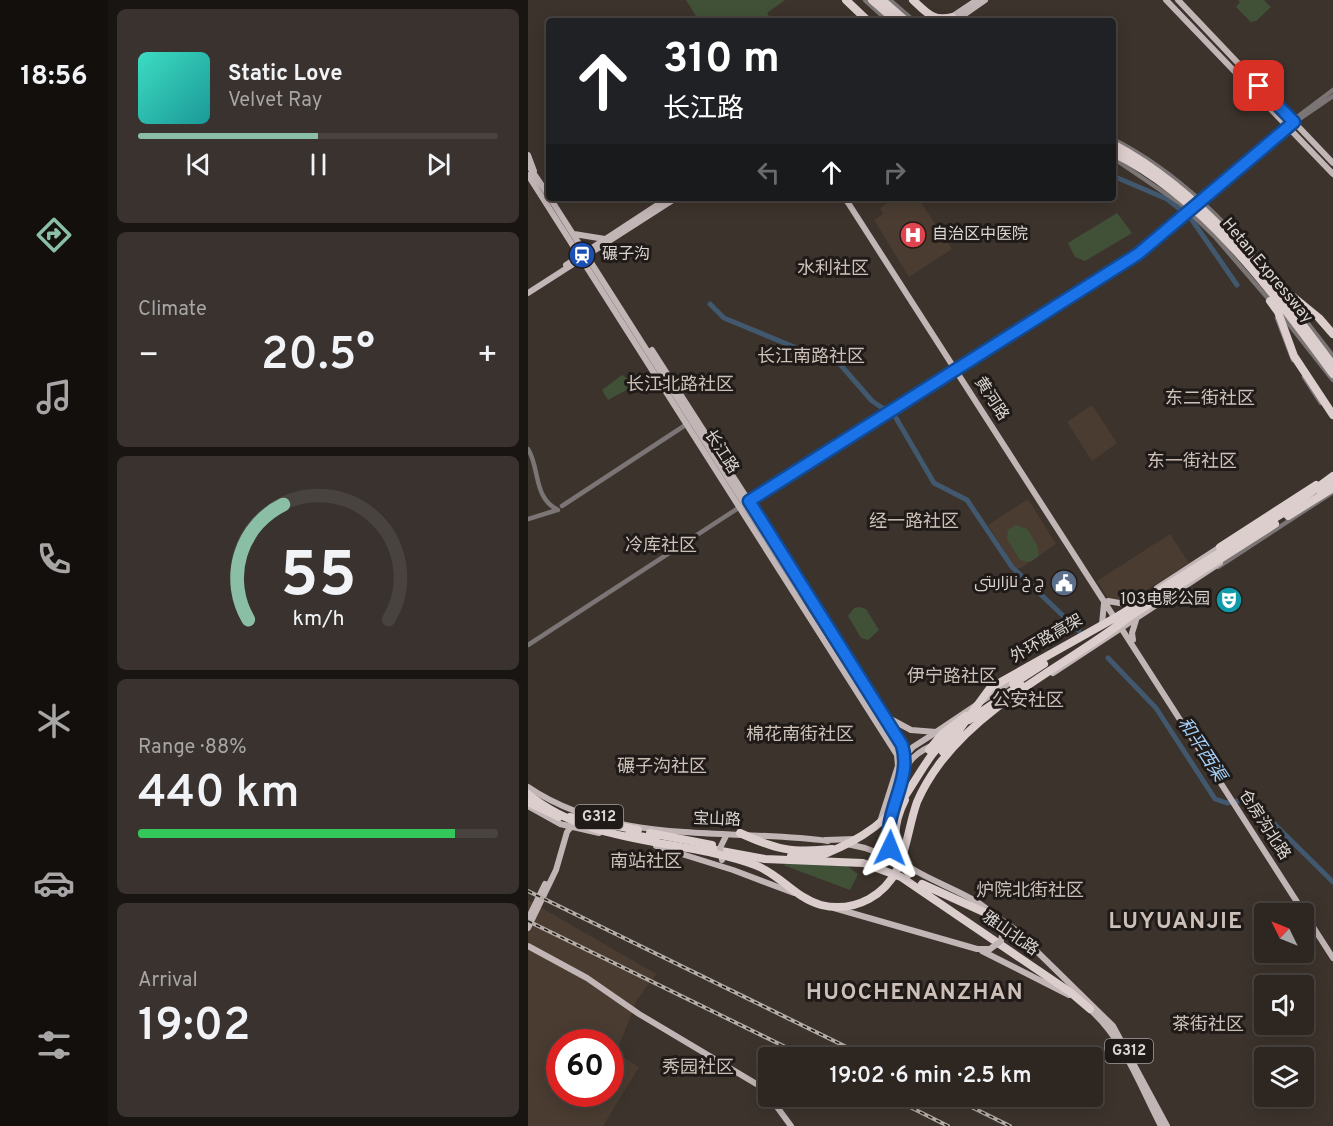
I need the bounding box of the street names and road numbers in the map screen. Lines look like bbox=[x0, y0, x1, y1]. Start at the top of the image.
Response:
street label: Hetan Expressway bbox=[1217, 214, 1317, 328]
street label: 黄河路 bbox=[970, 373, 1012, 425]
street label: 长江路 bbox=[700, 426, 742, 478]
street label: 外环路高架 bbox=[1007, 610, 1087, 668]
street label: 仓房沟北路 bbox=[1234, 786, 1294, 864]
road number: G312 bbox=[575, 805, 623, 829]
street label: 宝山路 bbox=[693, 809, 741, 831]
street label: 雅山北路 bbox=[978, 907, 1042, 961]
road number: G312 bbox=[1105, 1039, 1153, 1063]

